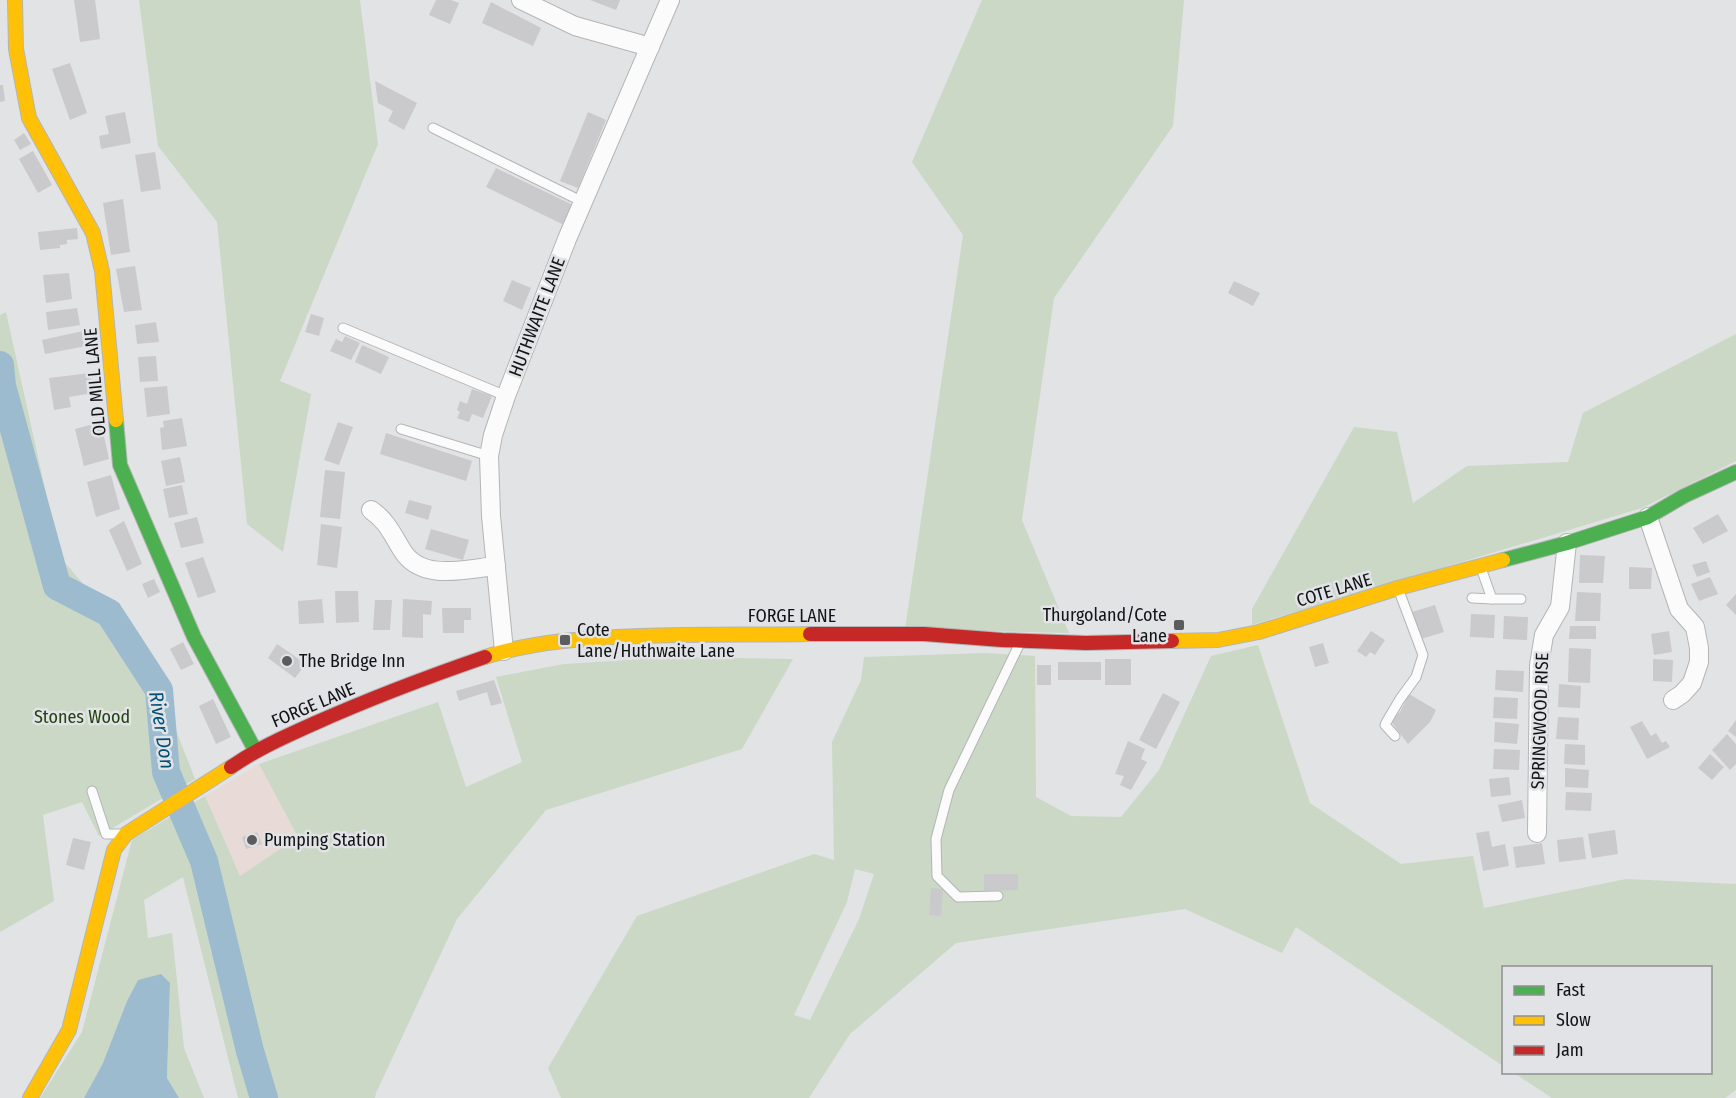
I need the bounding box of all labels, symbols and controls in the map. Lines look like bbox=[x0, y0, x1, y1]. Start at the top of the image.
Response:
street label: HUTHWAITE LANE bbox=[504, 254, 570, 380]
street label: OLD MILL LANE bbox=[79, 327, 111, 437]
street label: COTE LANE bbox=[1294, 568, 1374, 612]
place label: Thurgoland/Cote Lane bbox=[1043, 604, 1167, 647]
street label: FORGE LANE bbox=[748, 605, 836, 627]
marker: Thurgoland/Cote Lane bbox=[1172, 618, 1186, 632]
place label: Cote Lane/Huthwaite Lane bbox=[577, 619, 735, 662]
marker: Cote Lane/Huthwaite Lane bbox=[558, 633, 572, 647]
place label: The Bridge Inn bbox=[299, 650, 405, 672]
street label: SPRINGWOOD RISE bbox=[1527, 652, 1553, 790]
marker: The Bridge Inn bbox=[280, 654, 294, 668]
street label: FORGE LANE bbox=[268, 678, 358, 732]
water label: River Don bbox=[144, 689, 180, 771]
park label: Stones Wood bbox=[34, 706, 130, 728]
place label: Pumping Station bbox=[264, 829, 385, 851]
marker: Pumping Station bbox=[245, 833, 259, 847]
legend bbox=[1502, 966, 1712, 1074]
text: Fast bbox=[1556, 979, 1585, 1001]
text: Slow bbox=[1556, 1009, 1591, 1031]
text: Jam bbox=[1556, 1039, 1584, 1061]

